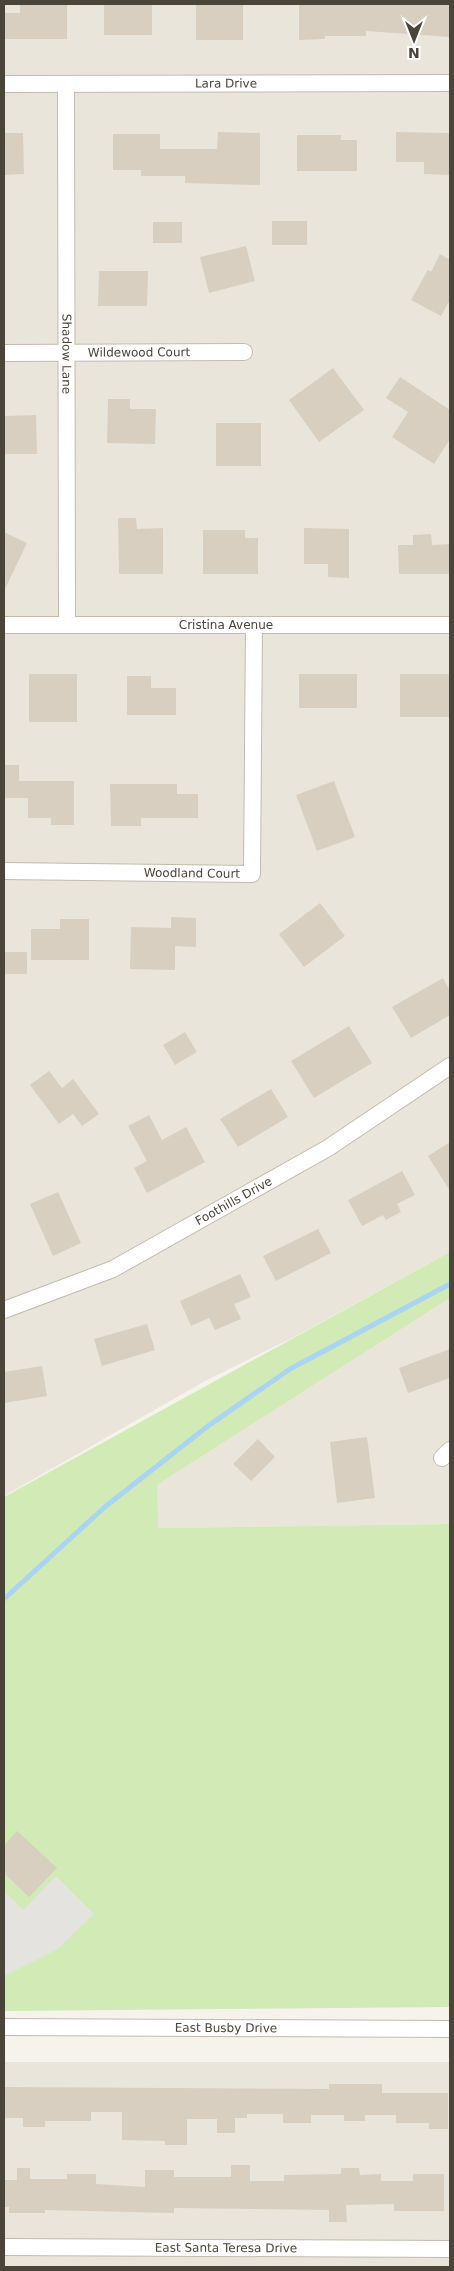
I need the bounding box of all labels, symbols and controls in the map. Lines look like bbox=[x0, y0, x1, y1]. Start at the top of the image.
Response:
north arrow bbox=[389, 15, 439, 65]
text: N bbox=[408, 45, 420, 61]
street label: Lara Drive bbox=[195, 76, 257, 91]
street label: Shadow Lane bbox=[59, 314, 74, 394]
street label: Wildewood Court bbox=[88, 345, 190, 360]
street label: Cristina Avenue bbox=[179, 618, 273, 632]
street label: Woodland Court bbox=[144, 866, 240, 881]
street label: Foothills Drive bbox=[193, 1174, 274, 1228]
street label: East Busby Drive bbox=[175, 2021, 277, 2035]
street label: East Santa Teresa Drive bbox=[155, 2241, 297, 2255]

